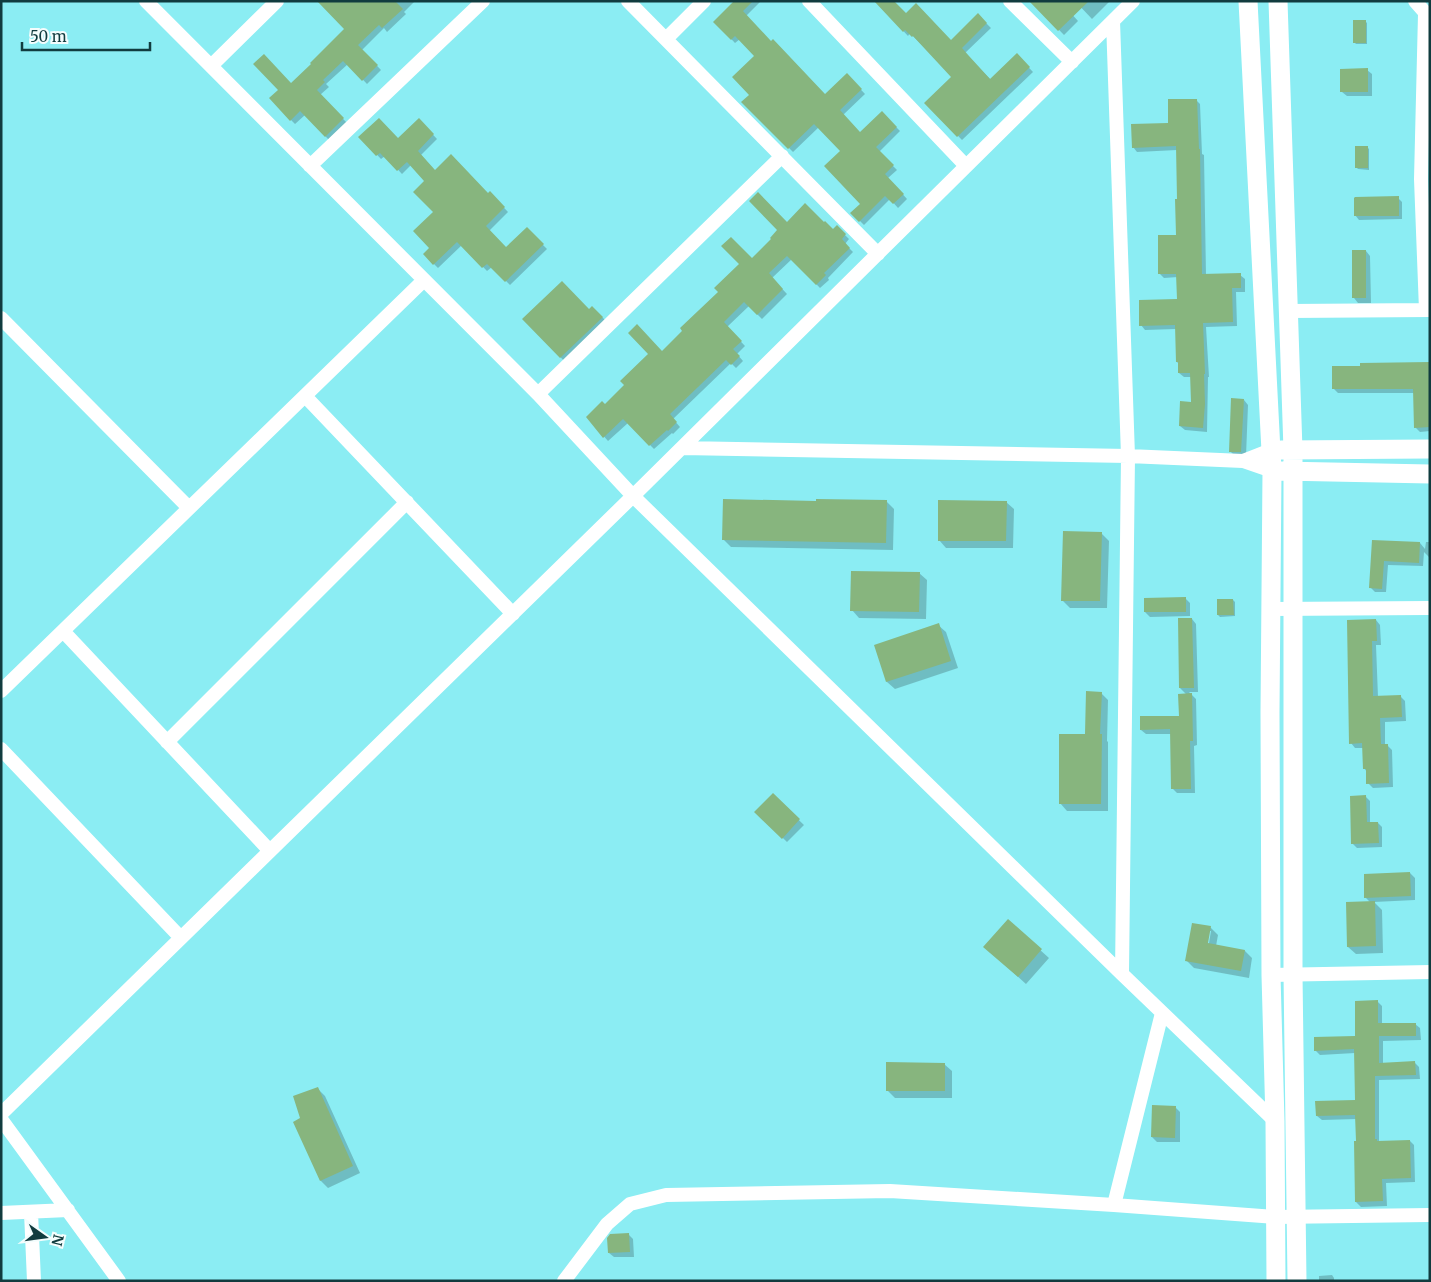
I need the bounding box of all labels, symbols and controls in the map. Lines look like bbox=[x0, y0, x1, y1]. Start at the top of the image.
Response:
scale bar bbox=[22, 20, 150, 52]
text: 50 m bbox=[30, 27, 67, 46]
north arrow bbox=[20, 1212, 70, 1262]
text: N bbox=[48, 1233, 68, 1248]

